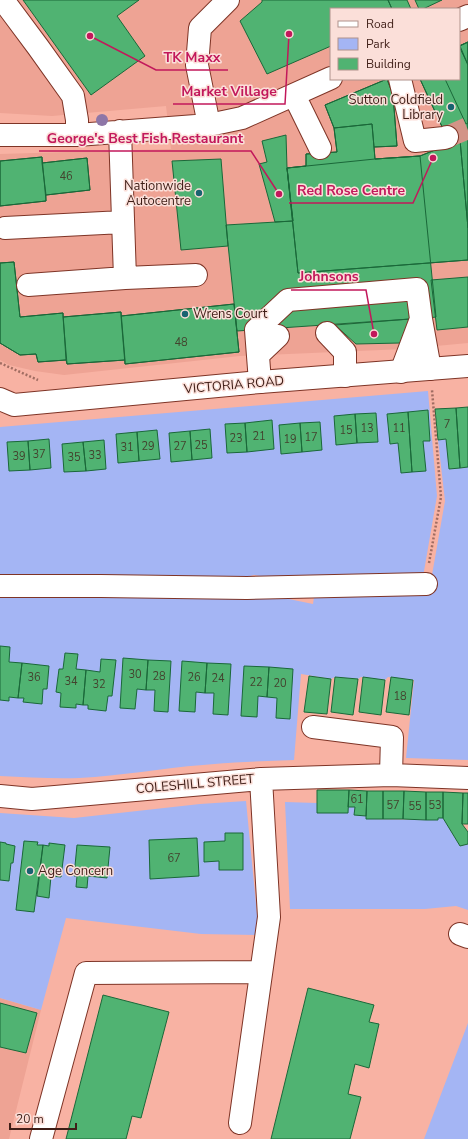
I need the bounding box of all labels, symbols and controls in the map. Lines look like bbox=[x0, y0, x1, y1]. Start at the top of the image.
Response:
legend bbox=[330, 8, 460, 80]
text: Road bbox=[366, 16, 394, 32]
text: Park bbox=[366, 36, 391, 52]
callout: TK Maxx bbox=[156, 44, 228, 70]
text: TK Maxx bbox=[164, 48, 221, 67]
text: Building bbox=[366, 56, 411, 72]
callout: Market Village bbox=[173, 78, 285, 104]
text: Market Village bbox=[181, 82, 277, 101]
place label: Sutton Coldfield Library bbox=[348, 91, 443, 124]
marker: Sutton Coldfield Library bbox=[446, 102, 456, 112]
callout: George's Best Fish Restaurant bbox=[39, 125, 251, 151]
text: George's Best Fish Restaurant bbox=[47, 129, 244, 148]
house number: 46 bbox=[59, 169, 73, 184]
place label: Nationwide Autocentre bbox=[124, 177, 191, 210]
callout: Red Rose Centre bbox=[289, 177, 413, 203]
text: Red Rose Centre bbox=[297, 181, 405, 200]
marker: Nationwide Autocentre bbox=[194, 188, 204, 198]
callout: Johnsons bbox=[291, 264, 366, 290]
text: Johnsons bbox=[298, 267, 359, 286]
place label: Wrens Court bbox=[193, 305, 268, 323]
marker: Wrens Court bbox=[180, 309, 190, 319]
house number: 48 bbox=[174, 335, 188, 350]
street label: VICTORIA ROAD bbox=[182, 372, 285, 398]
house number: 7 bbox=[444, 417, 450, 432]
house number: 13 bbox=[360, 421, 374, 436]
house number: 11 bbox=[392, 421, 406, 436]
house number: 15 bbox=[339, 423, 353, 438]
house number: 21 bbox=[252, 429, 266, 444]
house number: 17 bbox=[304, 430, 318, 445]
house number: 23 bbox=[229, 431, 243, 446]
house number: 19 bbox=[283, 432, 297, 447]
house number: 25 bbox=[194, 438, 208, 453]
house number: 29 bbox=[141, 439, 155, 454]
house number: 27 bbox=[173, 439, 187, 454]
house number: 31 bbox=[120, 440, 134, 455]
house number: 37 bbox=[32, 447, 46, 462]
house number: 33 bbox=[88, 448, 102, 463]
house number: 39 bbox=[12, 449, 26, 464]
house number: 35 bbox=[67, 450, 81, 465]
house number: 30 bbox=[128, 667, 142, 682]
house number: 28 bbox=[152, 669, 166, 684]
house number: 36 bbox=[27, 670, 41, 685]
house number: 26 bbox=[187, 670, 201, 685]
house number: 24 bbox=[211, 671, 225, 686]
house number: 34 bbox=[64, 674, 78, 689]
house number: 22 bbox=[249, 675, 263, 690]
house number: 20 bbox=[273, 676, 287, 691]
house number: 32 bbox=[92, 677, 106, 692]
house number: 18 bbox=[393, 689, 407, 704]
street label: COLESHILL STREET bbox=[135, 770, 255, 798]
house number: 61 bbox=[350, 792, 364, 807]
house number: 57 bbox=[386, 798, 400, 813]
house number: 53 bbox=[428, 798, 442, 813]
house number: 55 bbox=[408, 799, 422, 814]
house number: 67 bbox=[167, 851, 181, 866]
place label: Age Concern bbox=[38, 862, 113, 880]
marker: Age Concern bbox=[25, 866, 35, 876]
scale bar bbox=[10, 1105, 76, 1131]
text: 20 m bbox=[16, 1111, 44, 1127]

